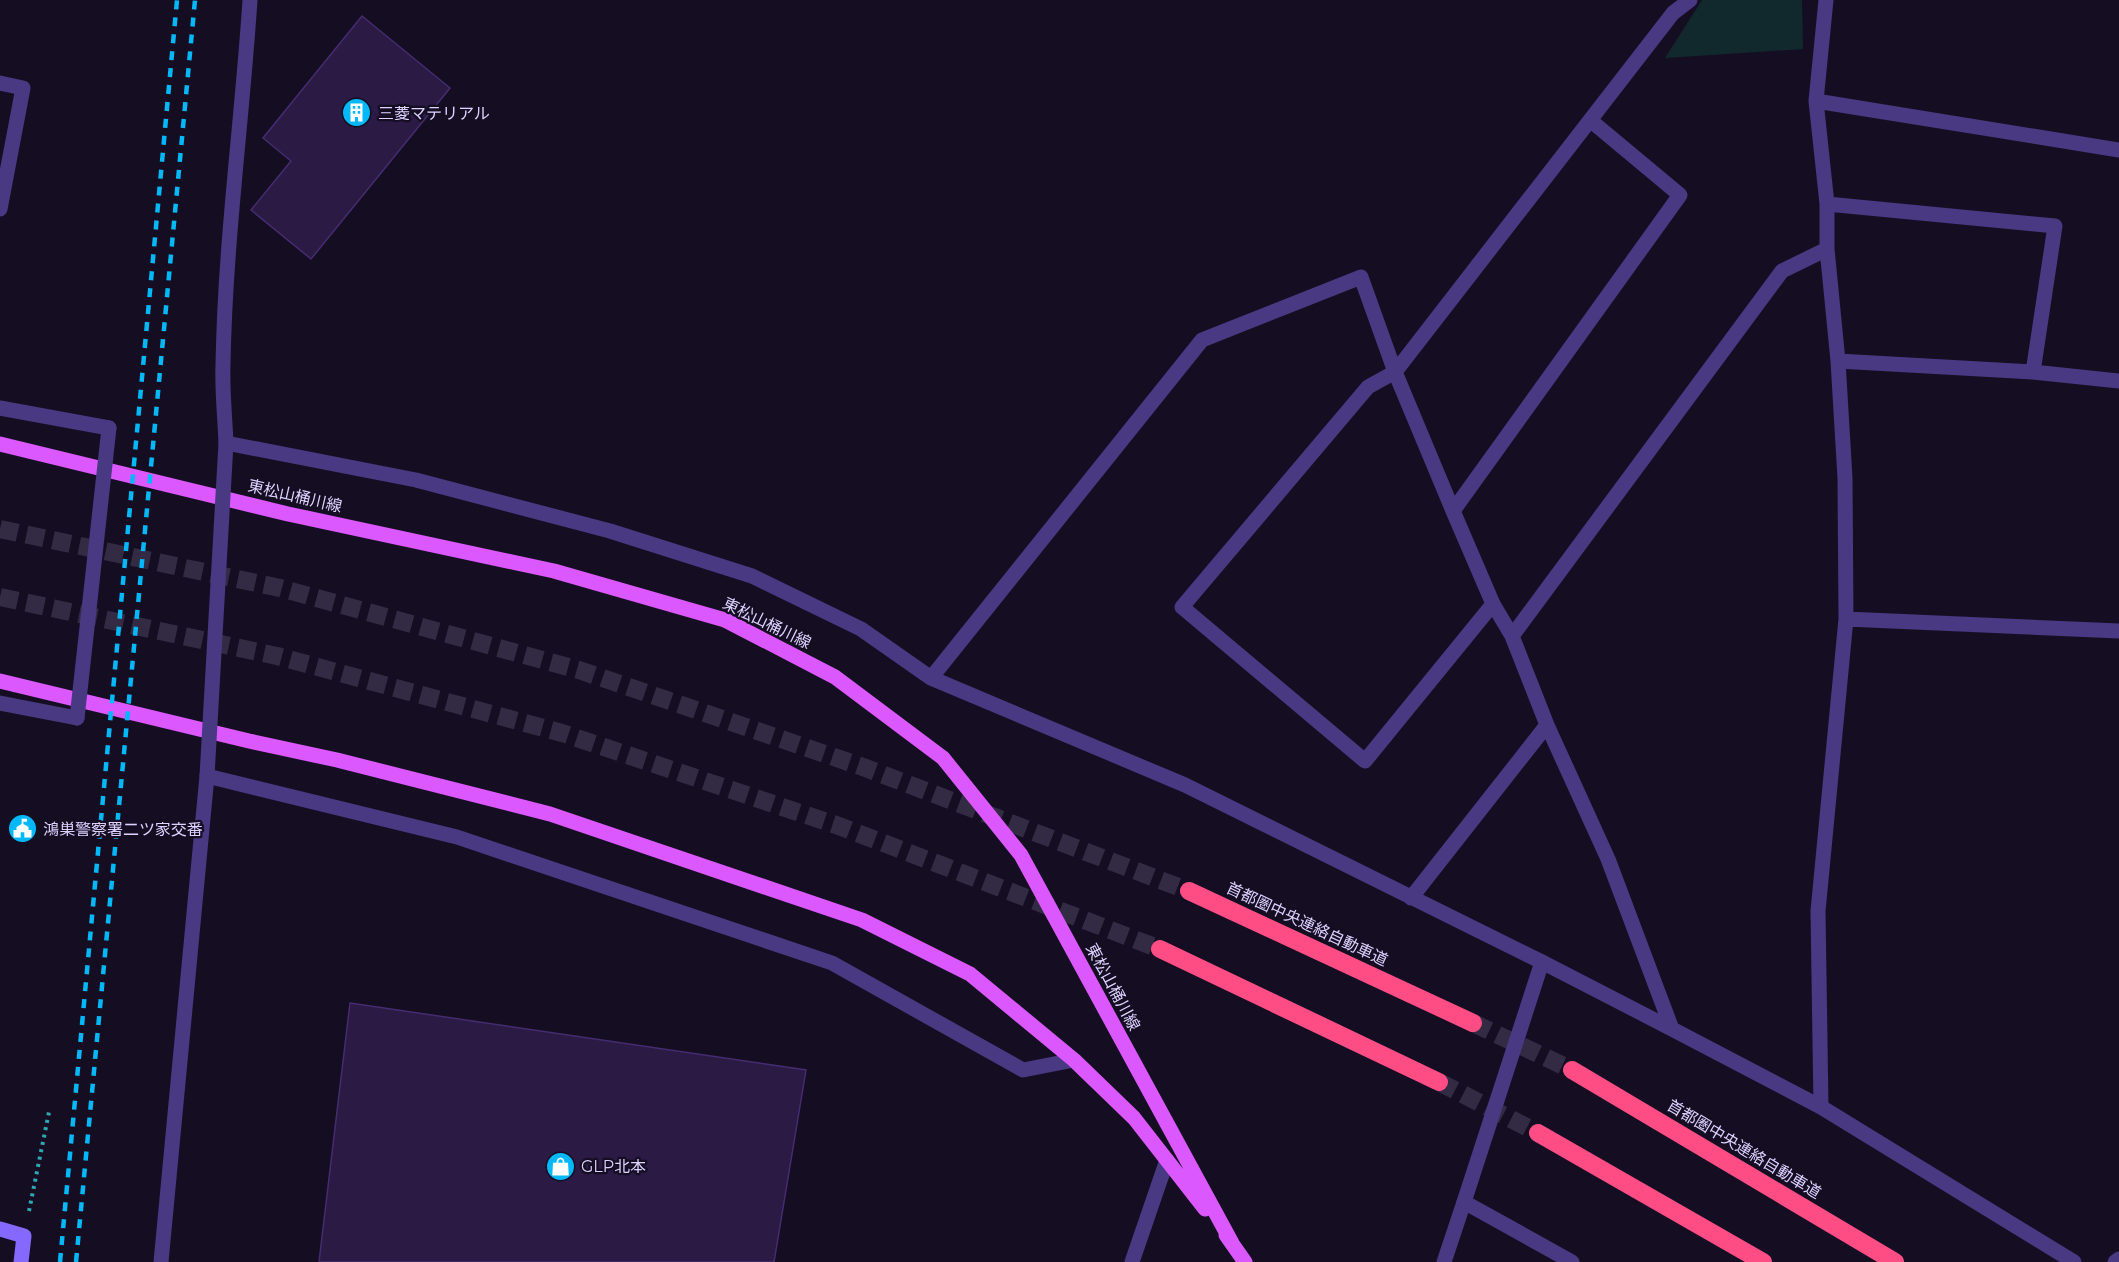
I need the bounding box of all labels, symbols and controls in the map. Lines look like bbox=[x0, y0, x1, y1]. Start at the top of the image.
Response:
building icon: 三菱マテリアル bbox=[341, 97, 373, 129]
place label: 三菱マテリアル bbox=[378, 104, 490, 123]
street label: 東松山桶川線 bbox=[246, 476, 344, 516]
street label: 東松山桶川線 bbox=[720, 593, 814, 653]
public building icon: 鴻巣警察署二ツ家交番 bbox=[6, 813, 38, 845]
place label: 鴻巣警察署二ツ家交番 bbox=[43, 820, 203, 839]
street label: 首都圏中央連絡自動車道 bbox=[1223, 878, 1391, 970]
street label: 東松山桶川線 bbox=[1082, 940, 1144, 1034]
street label: 首都圏中央連絡自動車道 bbox=[1664, 1096, 1824, 1202]
shop icon: GLP北本 bbox=[544, 1150, 576, 1182]
place label: GLP北本 bbox=[581, 1157, 646, 1176]

